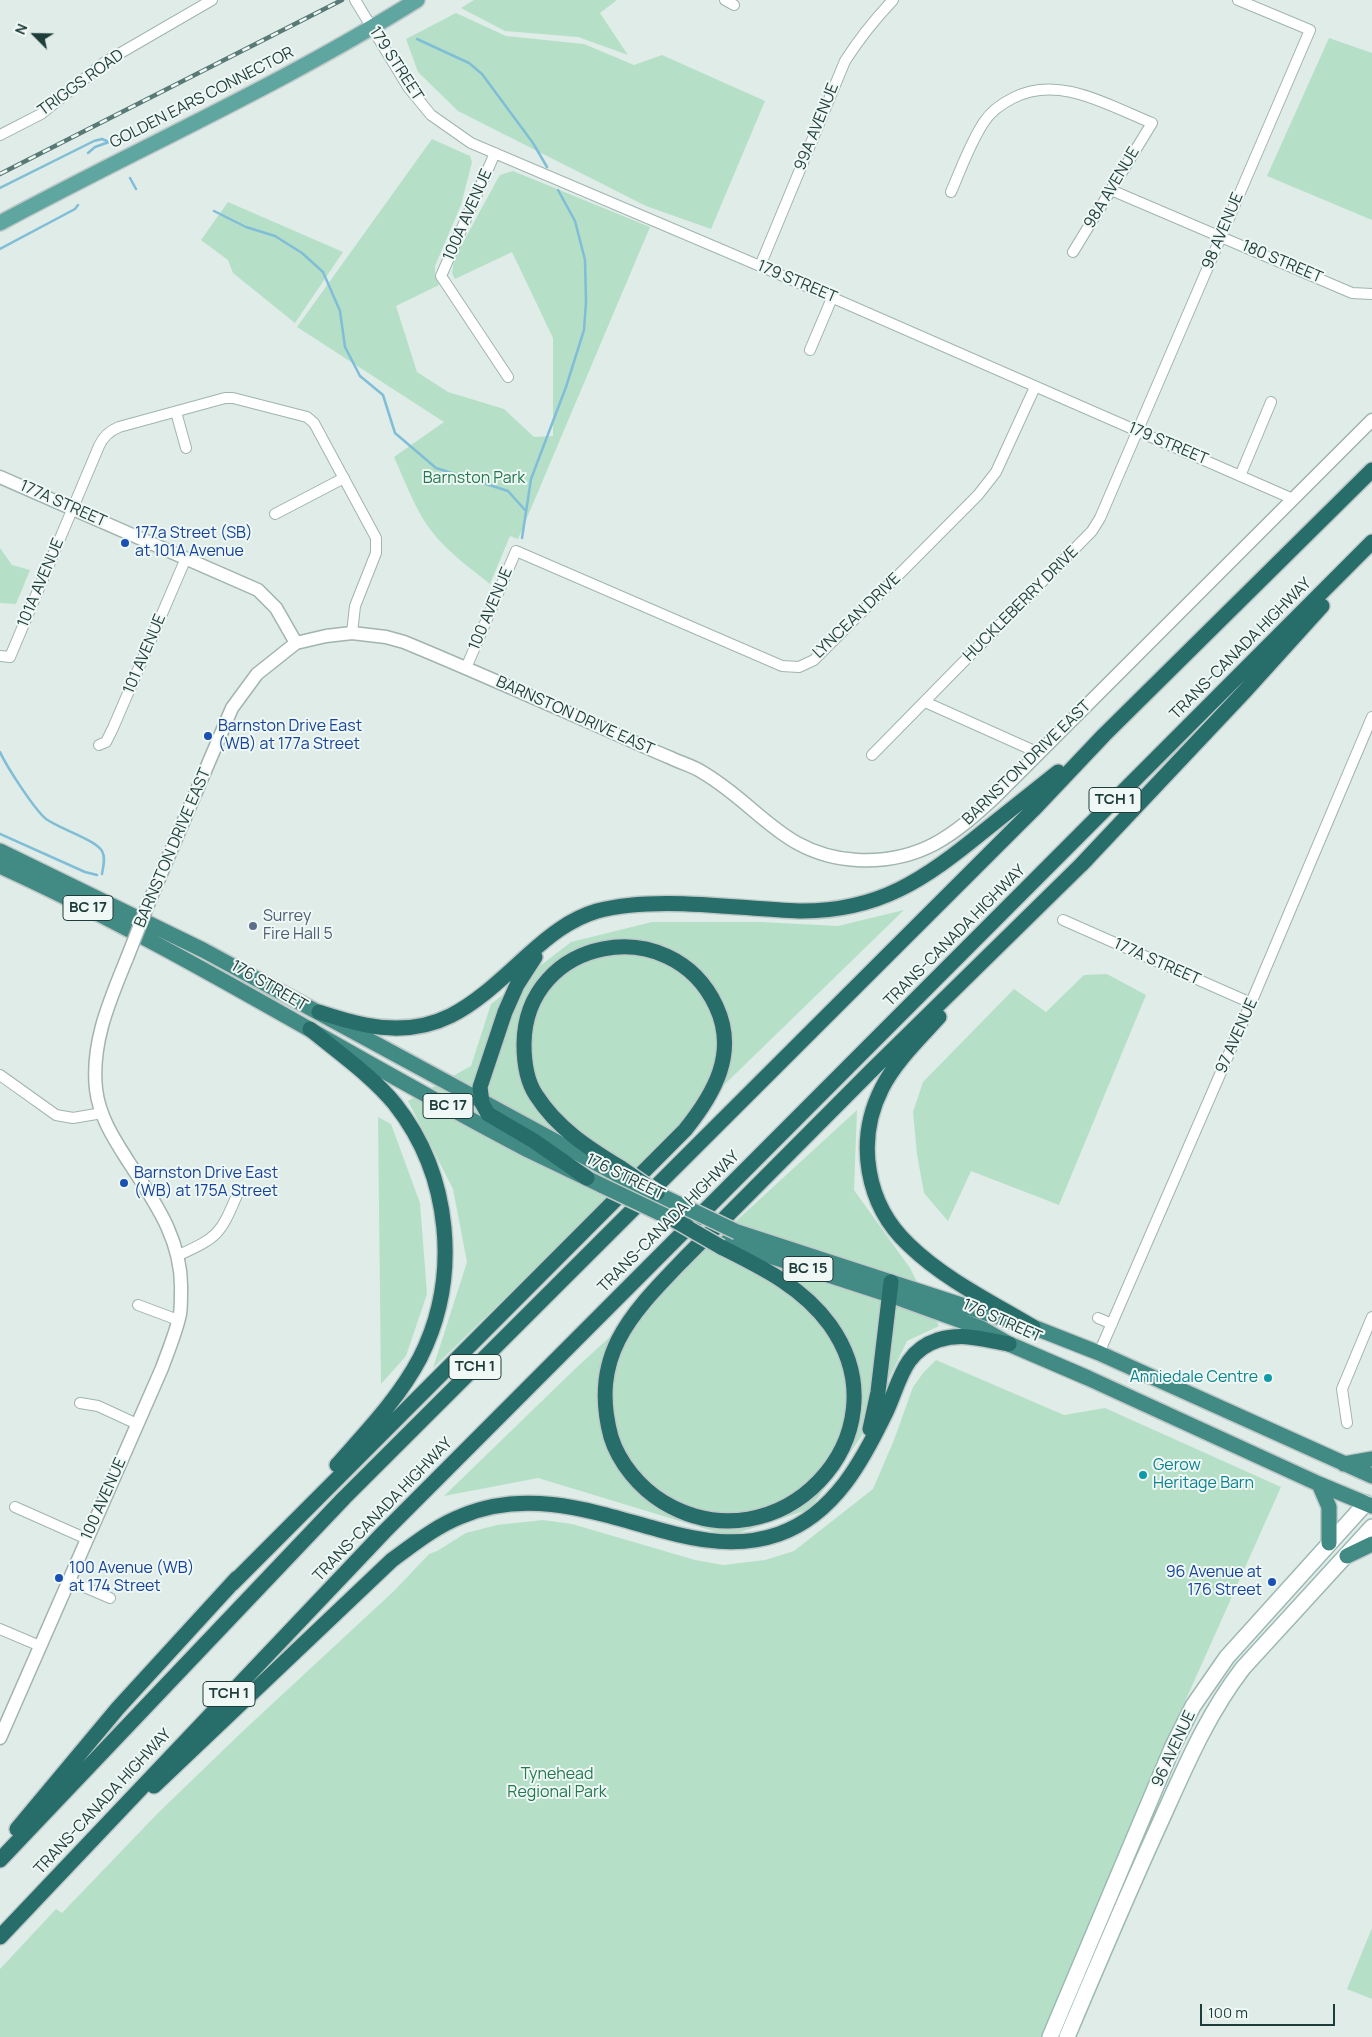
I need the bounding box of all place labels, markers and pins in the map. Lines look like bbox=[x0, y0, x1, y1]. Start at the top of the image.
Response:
place label: 177a Street (SB) at 101A Avenue bbox=[135, 524, 253, 562]
marker: 177a Street (SB) at 101A Avenue bbox=[119, 537, 131, 549]
place label: Barnston Drive East (WB) at 177a Street bbox=[218, 717, 362, 755]
marker: Barnston Drive East (WB) at 177a Street bbox=[202, 730, 214, 742]
place label: Surrey Fire Hall 5 bbox=[263, 907, 333, 945]
marker: Surrey Fire Hall 5 bbox=[247, 920, 259, 932]
place label: Barnston Drive East (WB) at 175A Street bbox=[134, 1164, 278, 1202]
marker: Barnston Drive East (WB) at 175A Street bbox=[118, 1177, 130, 1189]
place label: Anniedale Centre bbox=[1130, 1368, 1258, 1388]
marker: Anniedale Centre bbox=[1262, 1372, 1274, 1384]
place label: Gerow Heritage Barn bbox=[1153, 1456, 1254, 1494]
marker: Gerow Heritage Barn bbox=[1137, 1469, 1149, 1481]
place label: 100 Avenue (WB) at 174 Street bbox=[69, 1559, 194, 1597]
place label: 96 Avenue at 176 Street bbox=[1166, 1563, 1262, 1601]
marker: 100 Avenue (WB) at 174 Street bbox=[53, 1572, 65, 1584]
marker: 96 Avenue at 176 Street bbox=[1266, 1576, 1278, 1588]

